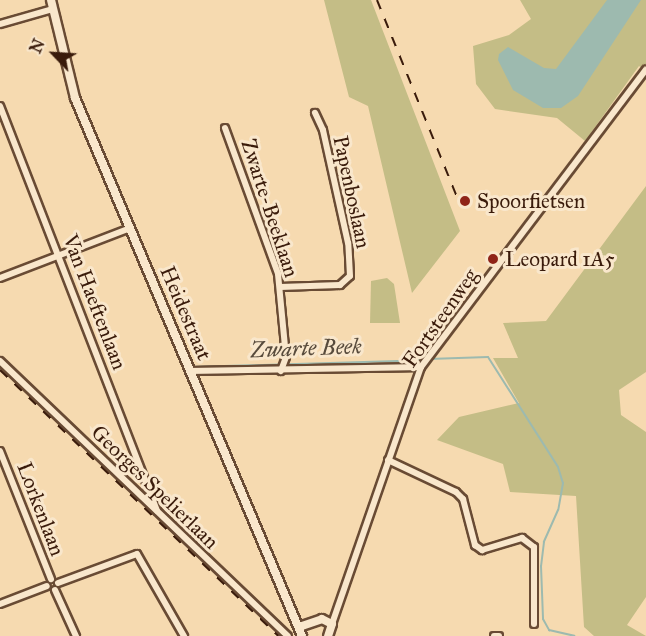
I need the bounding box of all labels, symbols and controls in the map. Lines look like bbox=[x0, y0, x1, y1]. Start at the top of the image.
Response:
north arrow bbox=[24, 24, 84, 84]
text: N bbox=[26, 36, 49, 56]
street label: Papenboslaan bbox=[328, 133, 376, 251]
street label: Zwarte-Beeklaan bbox=[236, 136, 304, 280]
place label: Spoorfietsen bbox=[477, 188, 585, 214]
marker: Spoorfietsen bbox=[458, 194, 472, 208]
street label: Van Haeftenlaan bbox=[58, 231, 132, 373]
place label: Leopard 1A5 bbox=[505, 246, 614, 272]
marker: Leopard 1A5 bbox=[486, 252, 500, 266]
street label: Heidestraat bbox=[155, 262, 217, 364]
street label: Fortsteenweg bbox=[397, 264, 483, 372]
water label: Zwarte Beek bbox=[250, 333, 362, 363]
street label: Georges Spelierlaan bbox=[86, 420, 224, 554]
street label: Lorkenlaan bbox=[12, 459, 70, 559]

